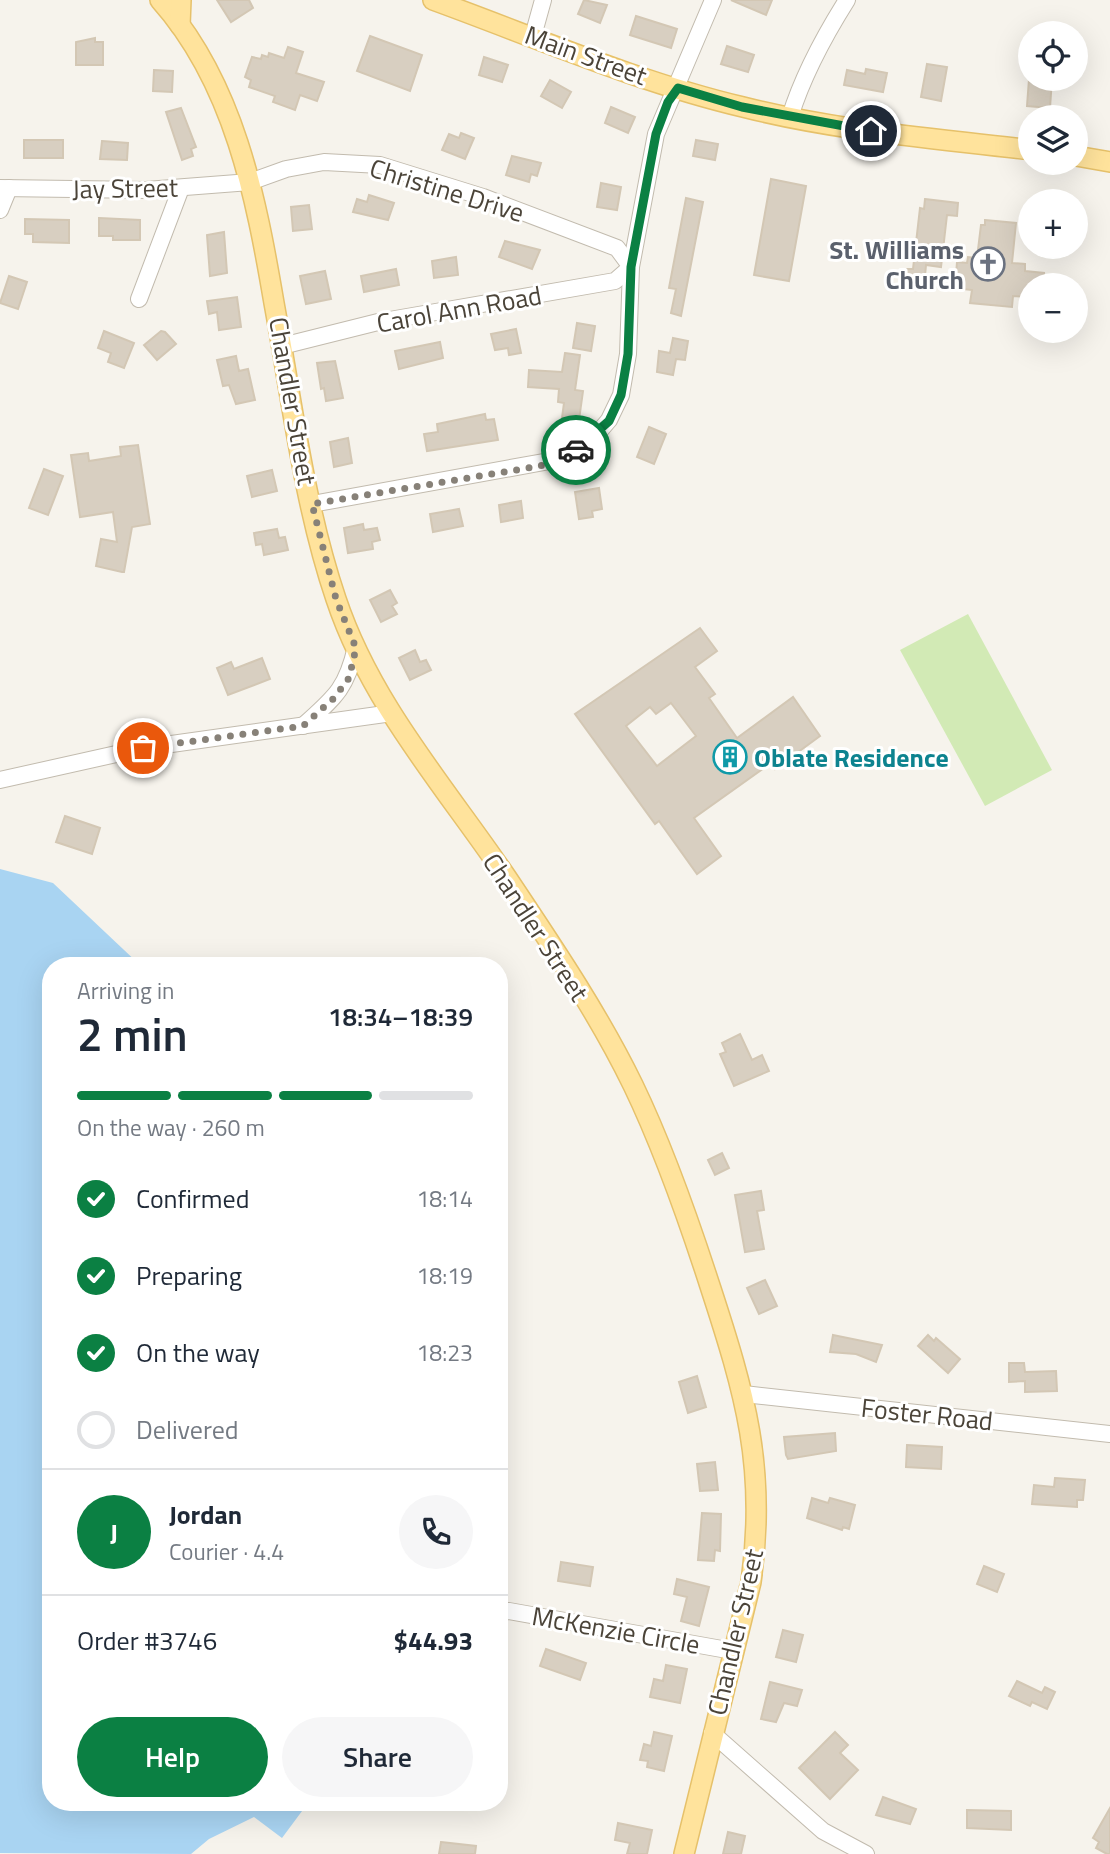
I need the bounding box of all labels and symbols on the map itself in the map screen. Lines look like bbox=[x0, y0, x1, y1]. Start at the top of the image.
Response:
street label: Main Street bbox=[520, 15, 652, 95]
pin bbox=[841, 101, 901, 161]
street label: Christine Drive bbox=[365, 148, 529, 232]
street label: Jay Street bbox=[72, 168, 178, 208]
place label: St. Williams Church bbox=[829, 230, 964, 299]
church icon: St. Williams Church bbox=[969, 245, 1007, 283]
street label: Carol Ann Road bbox=[373, 275, 545, 343]
street label: Chandler Street bbox=[259, 314, 327, 488]
courier bbox=[541, 415, 611, 485]
pin bbox=[113, 718, 173, 778]
building icon: Oblate Residence bbox=[711, 738, 749, 776]
place label: Oblate Residence bbox=[754, 738, 949, 777]
street label: Chandler Street bbox=[473, 845, 599, 1009]
street label: Foster Road bbox=[859, 1388, 995, 1440]
street label: Chandler Street bbox=[697, 1545, 773, 1719]
street label: McKenzie Circle bbox=[529, 1596, 703, 1664]

